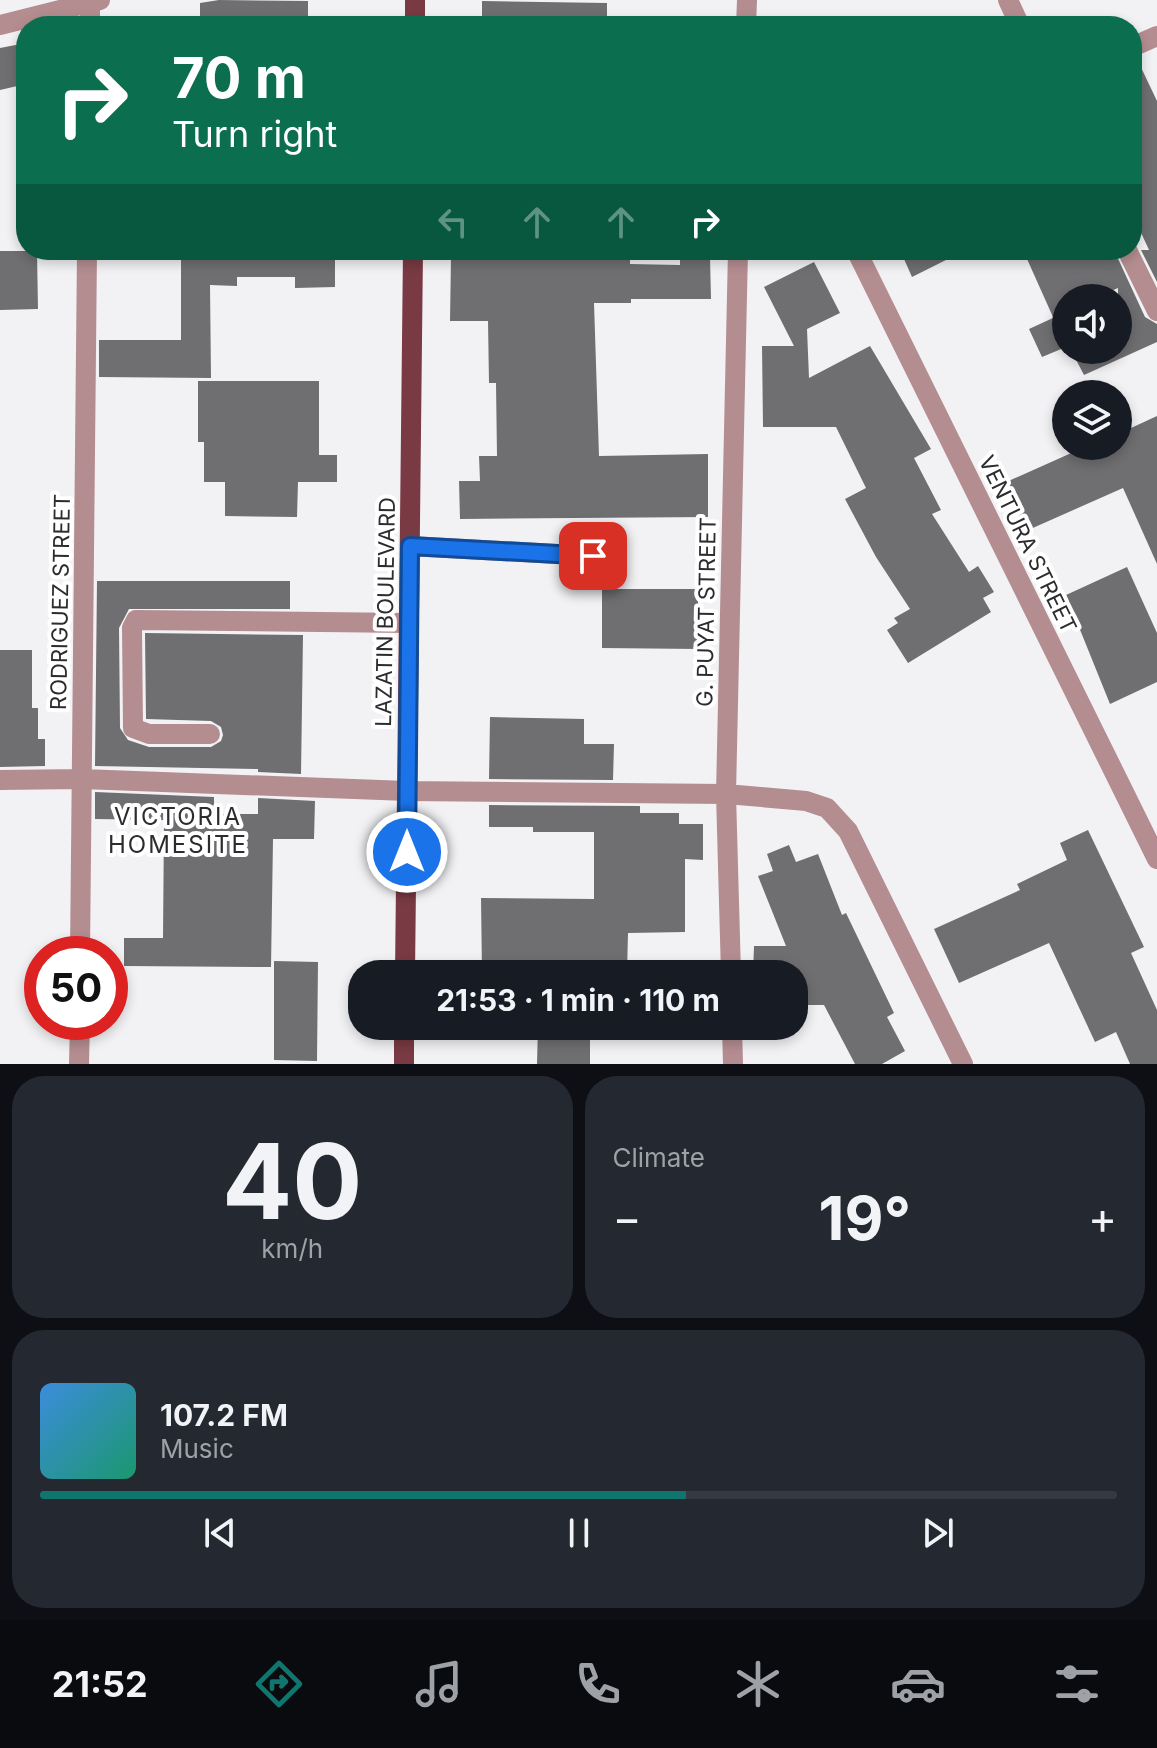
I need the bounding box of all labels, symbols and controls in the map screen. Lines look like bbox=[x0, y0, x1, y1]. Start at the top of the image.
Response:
text: 70 m bbox=[172, 44, 306, 112]
icon: right bbox=[40, 48, 144, 152]
text: Turn right bbox=[172, 112, 337, 156]
icon: left bbox=[431, 200, 475, 244]
icon: ahead bbox=[515, 200, 559, 244]
icon: ahead bbox=[599, 200, 643, 244]
icon: right bbox=[683, 200, 727, 244]
map controls bbox=[1052, 284, 1132, 460]
button: sound bbox=[1052, 284, 1132, 364]
button: layers bbox=[1052, 380, 1132, 460]
street label: VENTURA STREET bbox=[974, 451, 1082, 637]
street label: RODRIGUEZ STREET bbox=[45, 494, 75, 710]
street label: LAZATIN BOULEVARD bbox=[370, 497, 400, 727]
street label: G. PUYAT STREET bbox=[691, 517, 721, 707]
pin bbox=[559, 522, 627, 590]
icon: arrive bbox=[571, 534, 615, 578]
district label: VICTORIA HOMESITE bbox=[108, 802, 248, 859]
position arrow bbox=[365, 810, 449, 894]
speed limit sign: 50 bbox=[24, 936, 128, 1040]
text: 21:53 · 1 min · 110 m bbox=[436, 982, 720, 1018]
text: 40 bbox=[222, 1118, 362, 1244]
text: Climate bbox=[613, 1142, 705, 1173]
text: 19° bbox=[819, 1182, 911, 1254]
text: − bbox=[613, 1191, 642, 1245]
text: + bbox=[1088, 1191, 1117, 1245]
text: km/h bbox=[261, 1233, 323, 1264]
text: 107.2 FM bbox=[160, 1397, 288, 1433]
text: Music bbox=[160, 1433, 234, 1464]
icon: previous bbox=[198, 1511, 242, 1555]
icon: pause bbox=[557, 1511, 601, 1555]
icon: next bbox=[916, 1511, 960, 1555]
icon: directions bbox=[251, 1656, 307, 1712]
icon: music bbox=[411, 1656, 467, 1712]
icon: phone bbox=[570, 1656, 626, 1712]
icon: climate bbox=[730, 1656, 786, 1712]
icon: car bbox=[890, 1656, 946, 1712]
icon: filters bbox=[1049, 1656, 1105, 1712]
text: 21:52 bbox=[52, 1662, 148, 1706]

